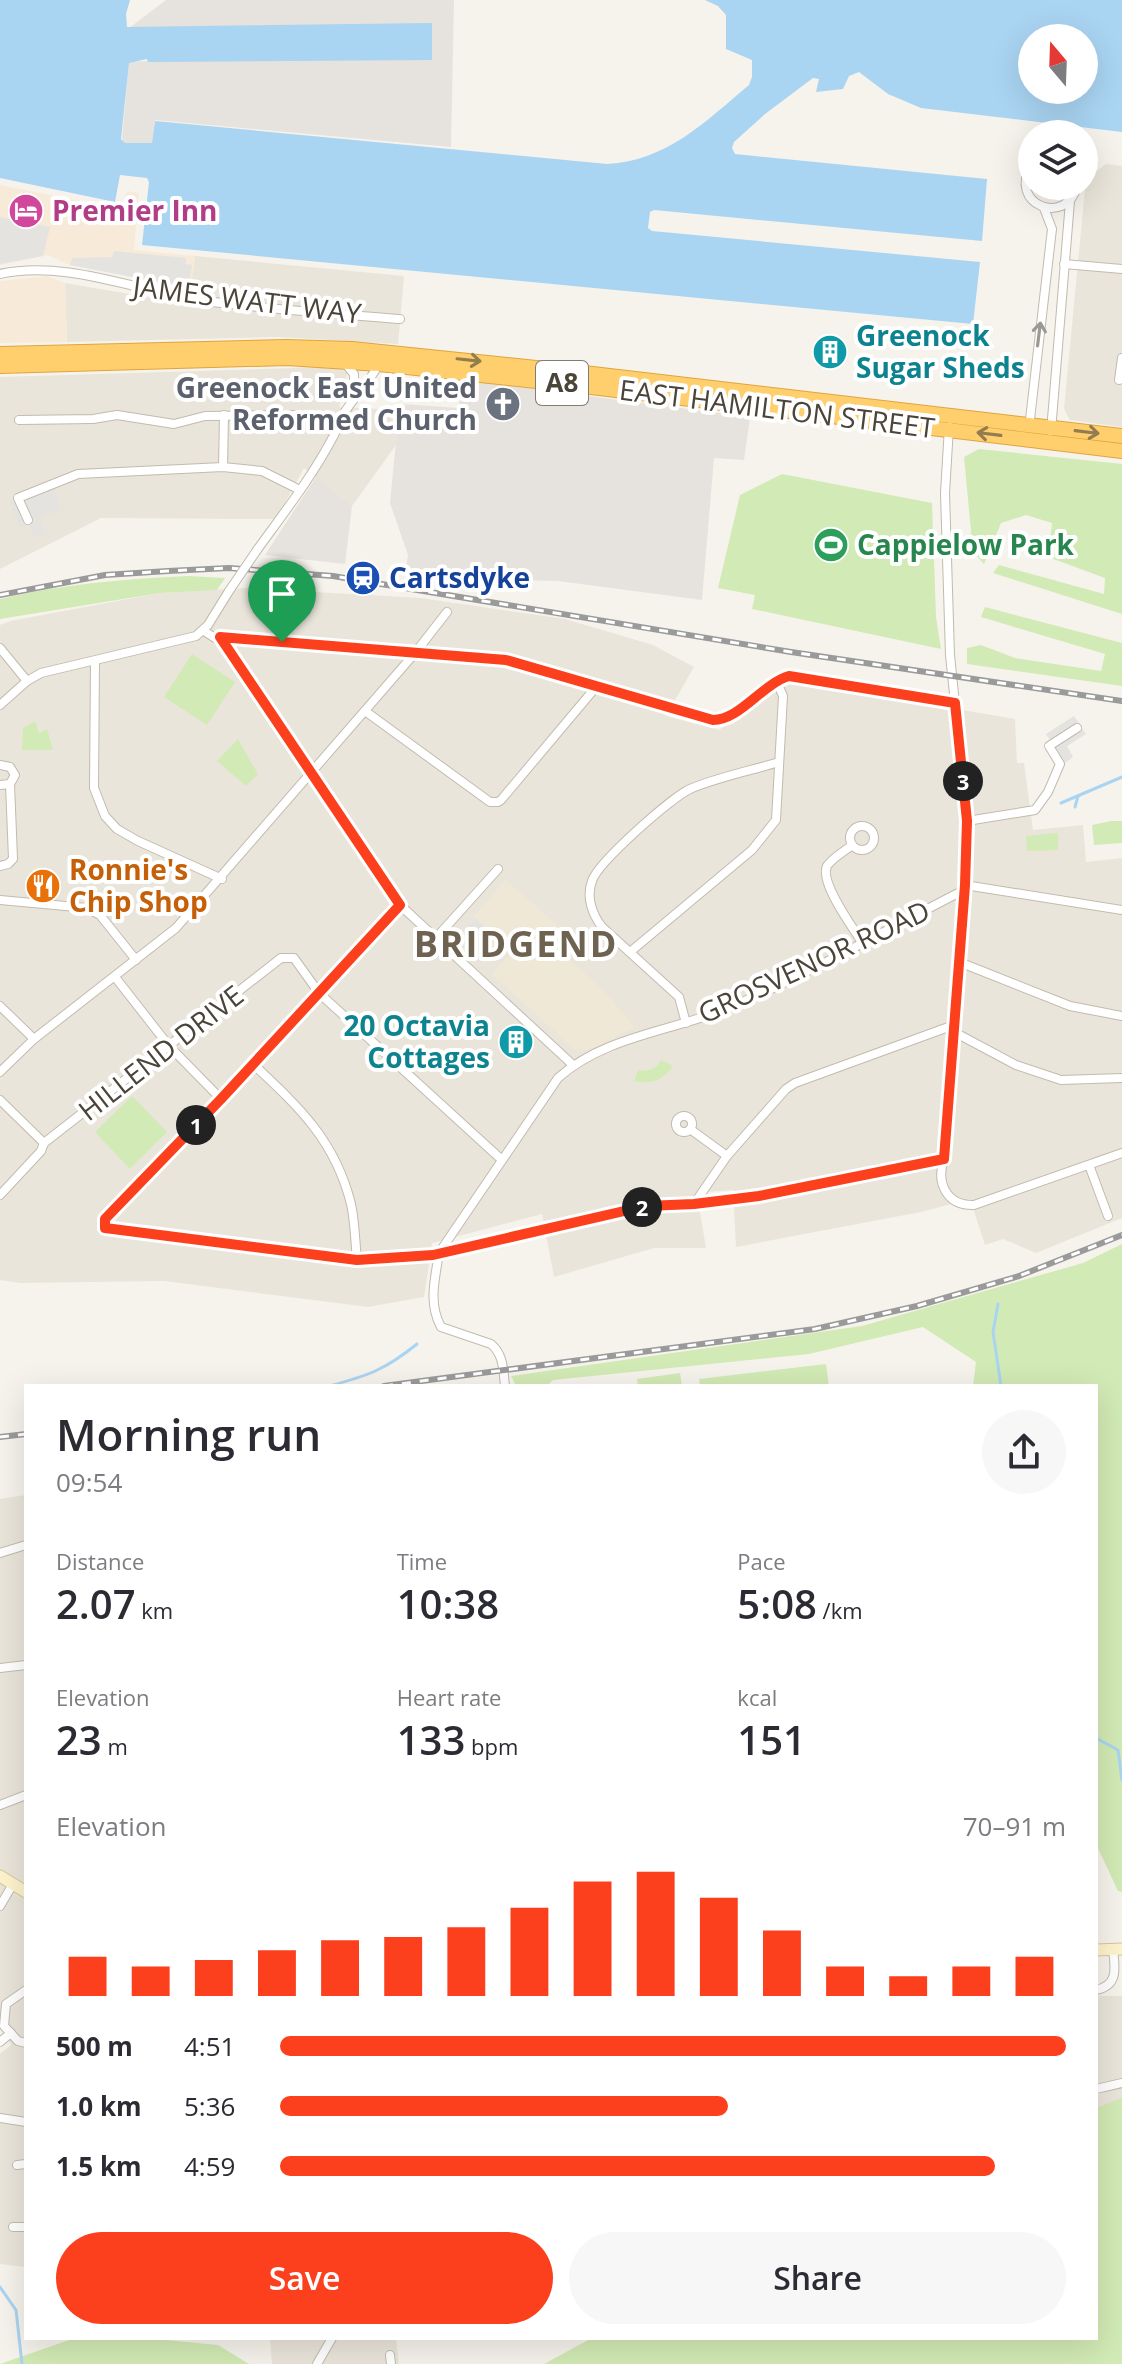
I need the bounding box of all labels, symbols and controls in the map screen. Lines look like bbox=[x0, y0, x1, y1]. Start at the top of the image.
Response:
north arrow bbox=[1018, 24, 1098, 104]
map controls bbox=[1018, 24, 1098, 200]
button: layers bbox=[1018, 120, 1098, 200]
place label: Premier Inn bbox=[52, 191, 217, 229]
hotel icon: Premier Inn bbox=[7, 192, 45, 230]
street label: JAMES WATT WAY bbox=[128, 266, 364, 332]
place label: Greenock Sugar Sheds bbox=[856, 316, 1025, 386]
one-way arrow bbox=[1032, 321, 1047, 348]
building icon: Greenock Sugar Sheds bbox=[811, 333, 849, 371]
one-way arrow bbox=[455, 353, 482, 368]
road number: A8 bbox=[536, 361, 588, 405]
place label: Greenock East United Reformed Church bbox=[176, 368, 477, 438]
street label: EAST HAMILTON STREET bbox=[617, 370, 938, 446]
church icon: Greenock East United Reformed Church bbox=[484, 385, 522, 423]
one-way arrow bbox=[1073, 425, 1100, 440]
one-way arrow bbox=[976, 427, 1003, 442]
place label: Cappielow Park bbox=[857, 525, 1075, 563]
sports icon: Cappielow Park bbox=[812, 526, 850, 564]
place label: Cartsdyke bbox=[389, 558, 530, 596]
station icon: Cartsdyke bbox=[344, 559, 382, 597]
pin bbox=[248, 560, 316, 642]
icon: arrive bbox=[260, 572, 304, 616]
pin: 3 bbox=[943, 761, 983, 801]
text: 3 bbox=[957, 766, 969, 796]
place label: Ronnie's Chip Shop bbox=[69, 850, 208, 920]
restaurant icon: Ronnie's Chip Shop bbox=[24, 867, 62, 905]
street label: GROSVENOR ROAD bbox=[692, 891, 936, 1031]
district label: BRIDGEND bbox=[414, 919, 618, 968]
street label: HILLEND DRIVE bbox=[70, 976, 251, 1129]
place label: 20 Octavia Cottages bbox=[344, 1006, 490, 1076]
building icon: 20 Octavia Cottages bbox=[497, 1023, 535, 1061]
pin: 1 bbox=[176, 1105, 216, 1145]
text: 1 bbox=[190, 1110, 202, 1140]
pin: 2 bbox=[622, 1187, 662, 1227]
text: 2 bbox=[636, 1192, 648, 1222]
text: Morning run bbox=[56, 1404, 321, 1464]
button: share bbox=[982, 1410, 1066, 1494]
text: 09:54 bbox=[56, 1464, 122, 1500]
text: Distance bbox=[56, 1546, 144, 1576]
text: Time bbox=[397, 1546, 447, 1576]
text: Pace bbox=[737, 1546, 786, 1576]
text: 2.07 bbox=[56, 1576, 136, 1631]
text: 10:38 bbox=[397, 1576, 499, 1631]
text: 5:08 bbox=[737, 1576, 817, 1631]
text: km bbox=[136, 1595, 173, 1625]
text: /km bbox=[817, 1595, 863, 1625]
text: Elevation bbox=[56, 1682, 149, 1712]
text: Heart rate bbox=[397, 1682, 501, 1712]
text: kcal bbox=[737, 1682, 777, 1712]
text: 23 bbox=[56, 1712, 102, 1767]
text: 133 bbox=[397, 1712, 465, 1767]
text: 151 bbox=[737, 1712, 806, 1767]
text: m bbox=[102, 1731, 128, 1761]
text: bpm bbox=[465, 1731, 518, 1761]
text: Elevation bbox=[56, 1808, 166, 1844]
text: 70–91 m bbox=[963, 1808, 1066, 1844]
text: 500 m bbox=[56, 2028, 133, 2064]
text: 4:51 bbox=[184, 2028, 235, 2064]
text: 1.0 km bbox=[56, 2088, 142, 2124]
text: 5:36 bbox=[184, 2088, 235, 2124]
text: 1.5 km bbox=[56, 2148, 142, 2184]
text: 4:59 bbox=[184, 2148, 235, 2184]
button: Save bbox=[56, 2232, 553, 2324]
button: Share bbox=[569, 2232, 1066, 2324]

